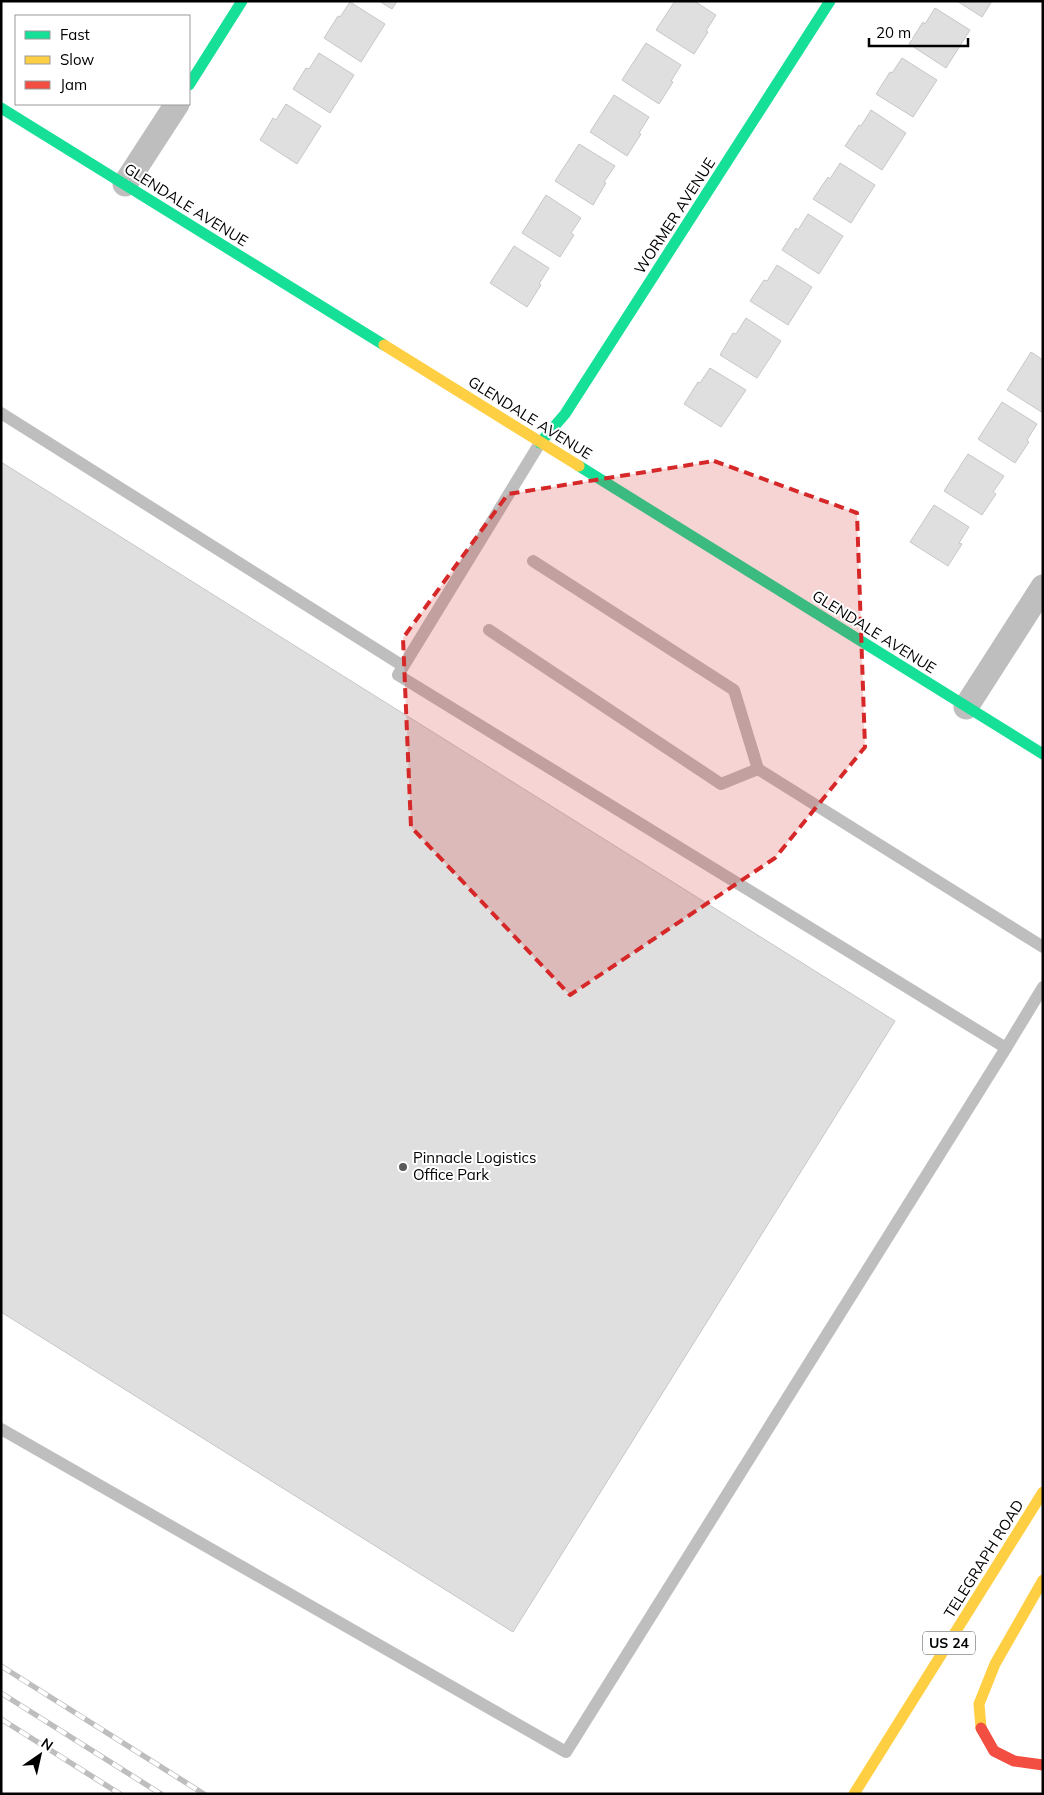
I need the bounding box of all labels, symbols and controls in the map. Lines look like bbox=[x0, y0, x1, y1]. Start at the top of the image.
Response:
legend bbox=[15, 15, 190, 105]
scale bar bbox=[869, 15, 968, 47]
text: 20 m bbox=[876, 23, 911, 42]
text: Fast bbox=[60, 25, 90, 44]
text: Slow bbox=[60, 50, 94, 69]
text: Jam bbox=[60, 75, 87, 94]
street label: WORMER AVENUE bbox=[630, 154, 719, 277]
street label: GLENDALE AVENUE bbox=[121, 159, 252, 251]
street label: GLENDALE AVENUE bbox=[465, 372, 596, 464]
street label: GLENDALE AVENUE bbox=[809, 586, 940, 678]
place label: Pinnacle Logistics Office Park bbox=[413, 1148, 536, 1184]
marker: Pinnacle Logistics Office Park bbox=[397, 1161, 409, 1173]
street label: TELEGRAPH ROAD bbox=[939, 1496, 1028, 1621]
road number: US 24 bbox=[923, 1632, 975, 1655]
north arrow bbox=[15, 1730, 65, 1780]
text: N bbox=[38, 1734, 57, 1755]

